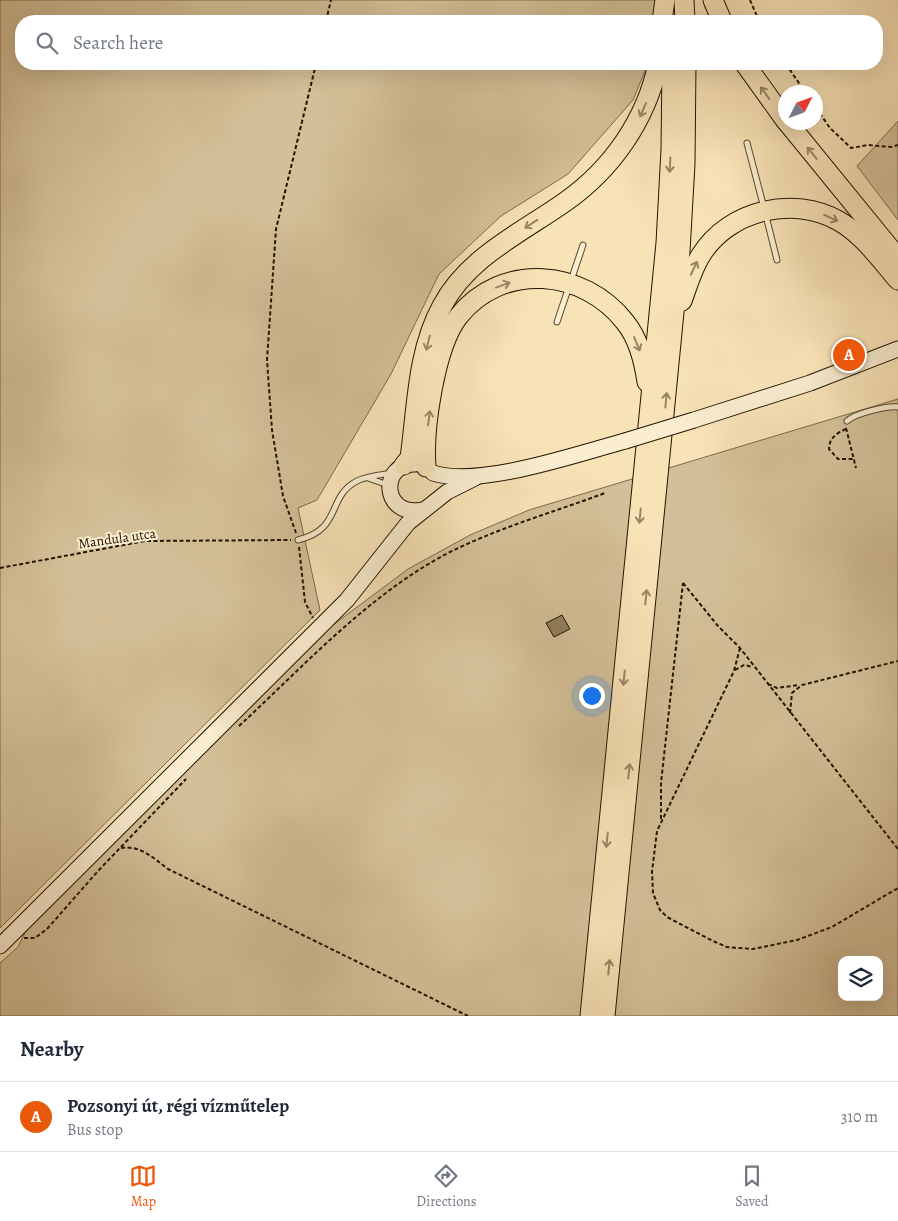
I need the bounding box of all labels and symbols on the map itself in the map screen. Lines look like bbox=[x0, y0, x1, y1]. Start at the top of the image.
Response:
north arrow bbox=[778, 85, 823, 130]
one-way arrow bbox=[759, 87, 770, 100]
one-way arrow bbox=[637, 102, 647, 117]
one-way arrow bbox=[806, 147, 817, 160]
one-way arrow bbox=[666, 157, 675, 173]
one-way arrow bbox=[823, 214, 838, 223]
one-way arrow bbox=[525, 219, 539, 229]
one-way arrow bbox=[690, 261, 700, 276]
one-way arrow bbox=[495, 280, 510, 289]
one-way arrow bbox=[422, 335, 432, 351]
one-way arrow bbox=[632, 336, 642, 351]
pin: A bbox=[833, 336, 865, 374]
one-way arrow bbox=[661, 393, 670, 409]
one-way arrow bbox=[424, 411, 434, 427]
one-way arrow bbox=[635, 508, 645, 524]
street label: Mandula utca bbox=[77, 524, 158, 553]
one-way arrow bbox=[642, 589, 651, 605]
one-way arrow bbox=[619, 670, 628, 686]
your location bbox=[579, 683, 605, 709]
one-way arrow bbox=[624, 763, 634, 779]
one-way arrow bbox=[603, 831, 612, 847]
one-way arrow bbox=[605, 960, 614, 976]

